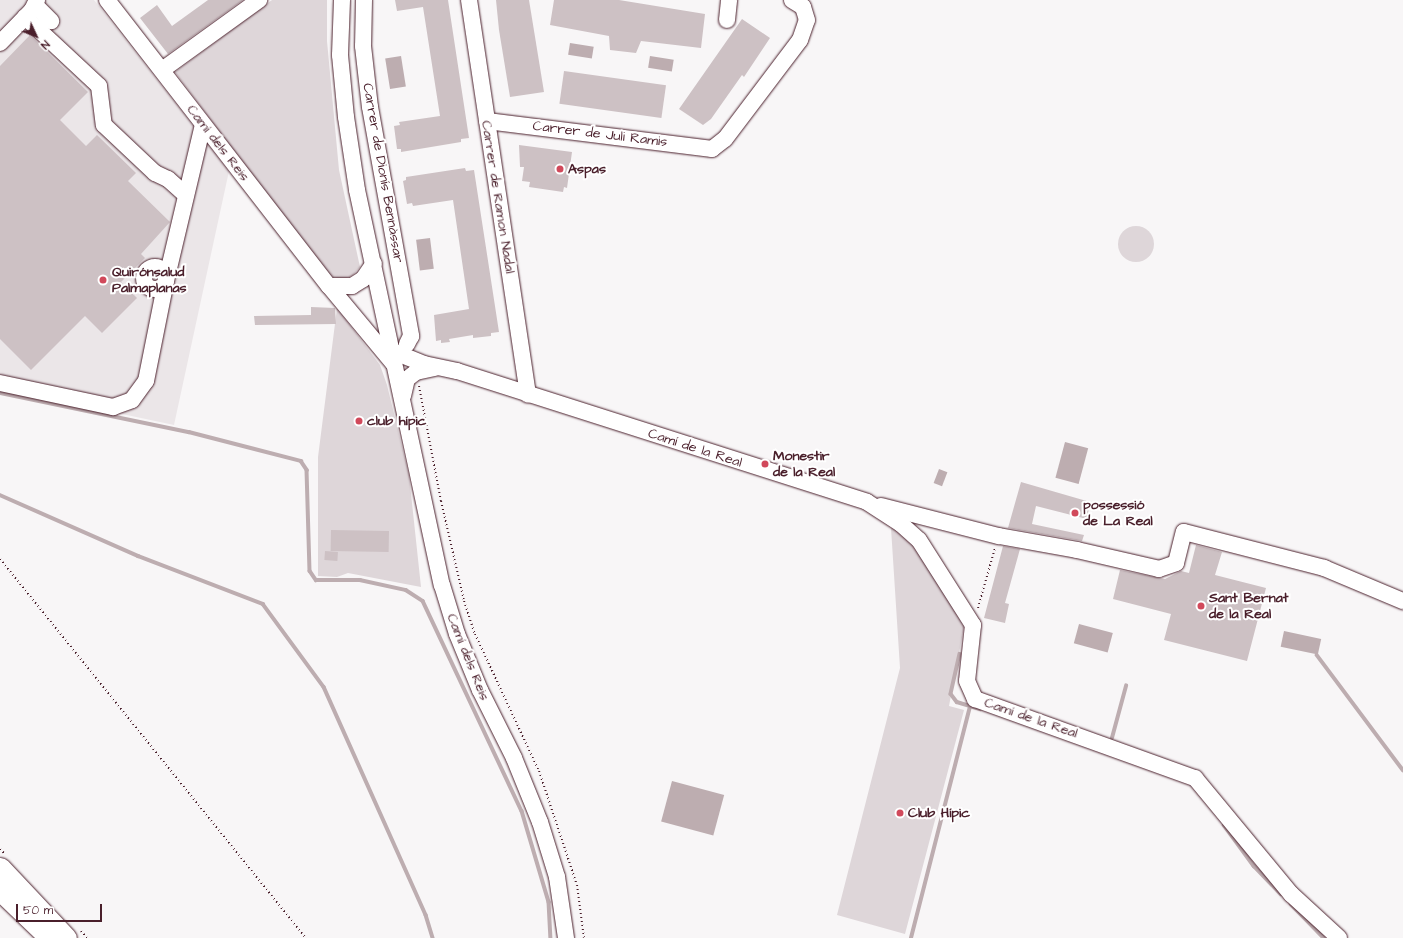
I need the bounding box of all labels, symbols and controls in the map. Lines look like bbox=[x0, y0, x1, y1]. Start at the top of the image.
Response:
north arrow bbox=[16, 16, 56, 56]
text: N bbox=[37, 37, 53, 52]
street label: Carrer de Dionís Bennàssar bbox=[359, 82, 407, 264]
street label: Camí dels Reis bbox=[183, 102, 253, 184]
street label: Carrer de Juli Ramis bbox=[532, 117, 668, 151]
street label: Carrer de Ramon Nadal bbox=[478, 119, 518, 275]
place label: Aspas bbox=[568, 161, 606, 177]
marker: Aspas bbox=[555, 164, 565, 174]
place label: Quirónsalud Palmaplanas bbox=[112, 264, 187, 296]
marker: Quirónsalud Palmaplanas bbox=[97, 274, 109, 286]
place label: club hípic bbox=[367, 413, 426, 429]
marker: club hípic bbox=[354, 416, 364, 426]
street label: Camí de la Real bbox=[646, 425, 744, 471]
place label: Monestir de la Real bbox=[773, 448, 835, 480]
marker: Monestir de la Real bbox=[760, 459, 770, 469]
place label: possessió de La Real bbox=[1083, 497, 1153, 530]
marker: possessió de La Real bbox=[1070, 508, 1080, 518]
place label: Sant Bernat de la Real bbox=[1209, 590, 1288, 622]
marker: Sant Bernat de la Real bbox=[1196, 601, 1206, 611]
street label: Camí dels Reis bbox=[443, 611, 493, 703]
street label: Camí de la Real bbox=[982, 694, 1080, 742]
place label: Club Hípic bbox=[908, 805, 970, 821]
marker: Club Hípic bbox=[895, 808, 905, 818]
scale bar bbox=[18, 896, 104, 922]
text: 50 m bbox=[23, 902, 53, 919]

